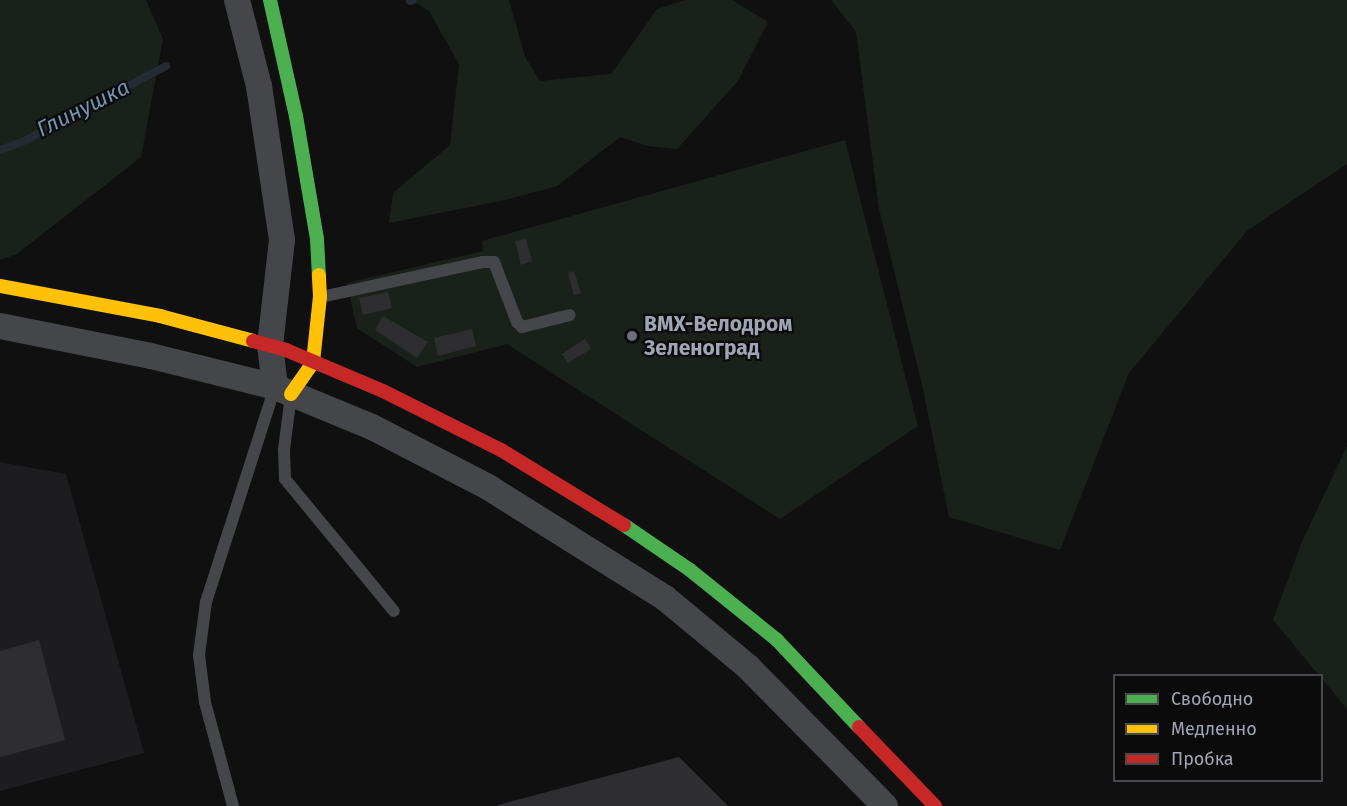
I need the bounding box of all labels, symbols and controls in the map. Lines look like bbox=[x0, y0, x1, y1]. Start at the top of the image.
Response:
water label: Глинушка bbox=[32, 73, 134, 143]
place label: BMX-Велодром Зеленоград bbox=[644, 311, 792, 361]
marker: BMX-Велодром Зеленоград bbox=[625, 329, 639, 343]
legend bbox=[1113, 674, 1323, 782]
text: Свободно bbox=[1171, 688, 1253, 710]
text: Медленно bbox=[1171, 718, 1257, 740]
text: Пробка bbox=[1171, 748, 1234, 770]

